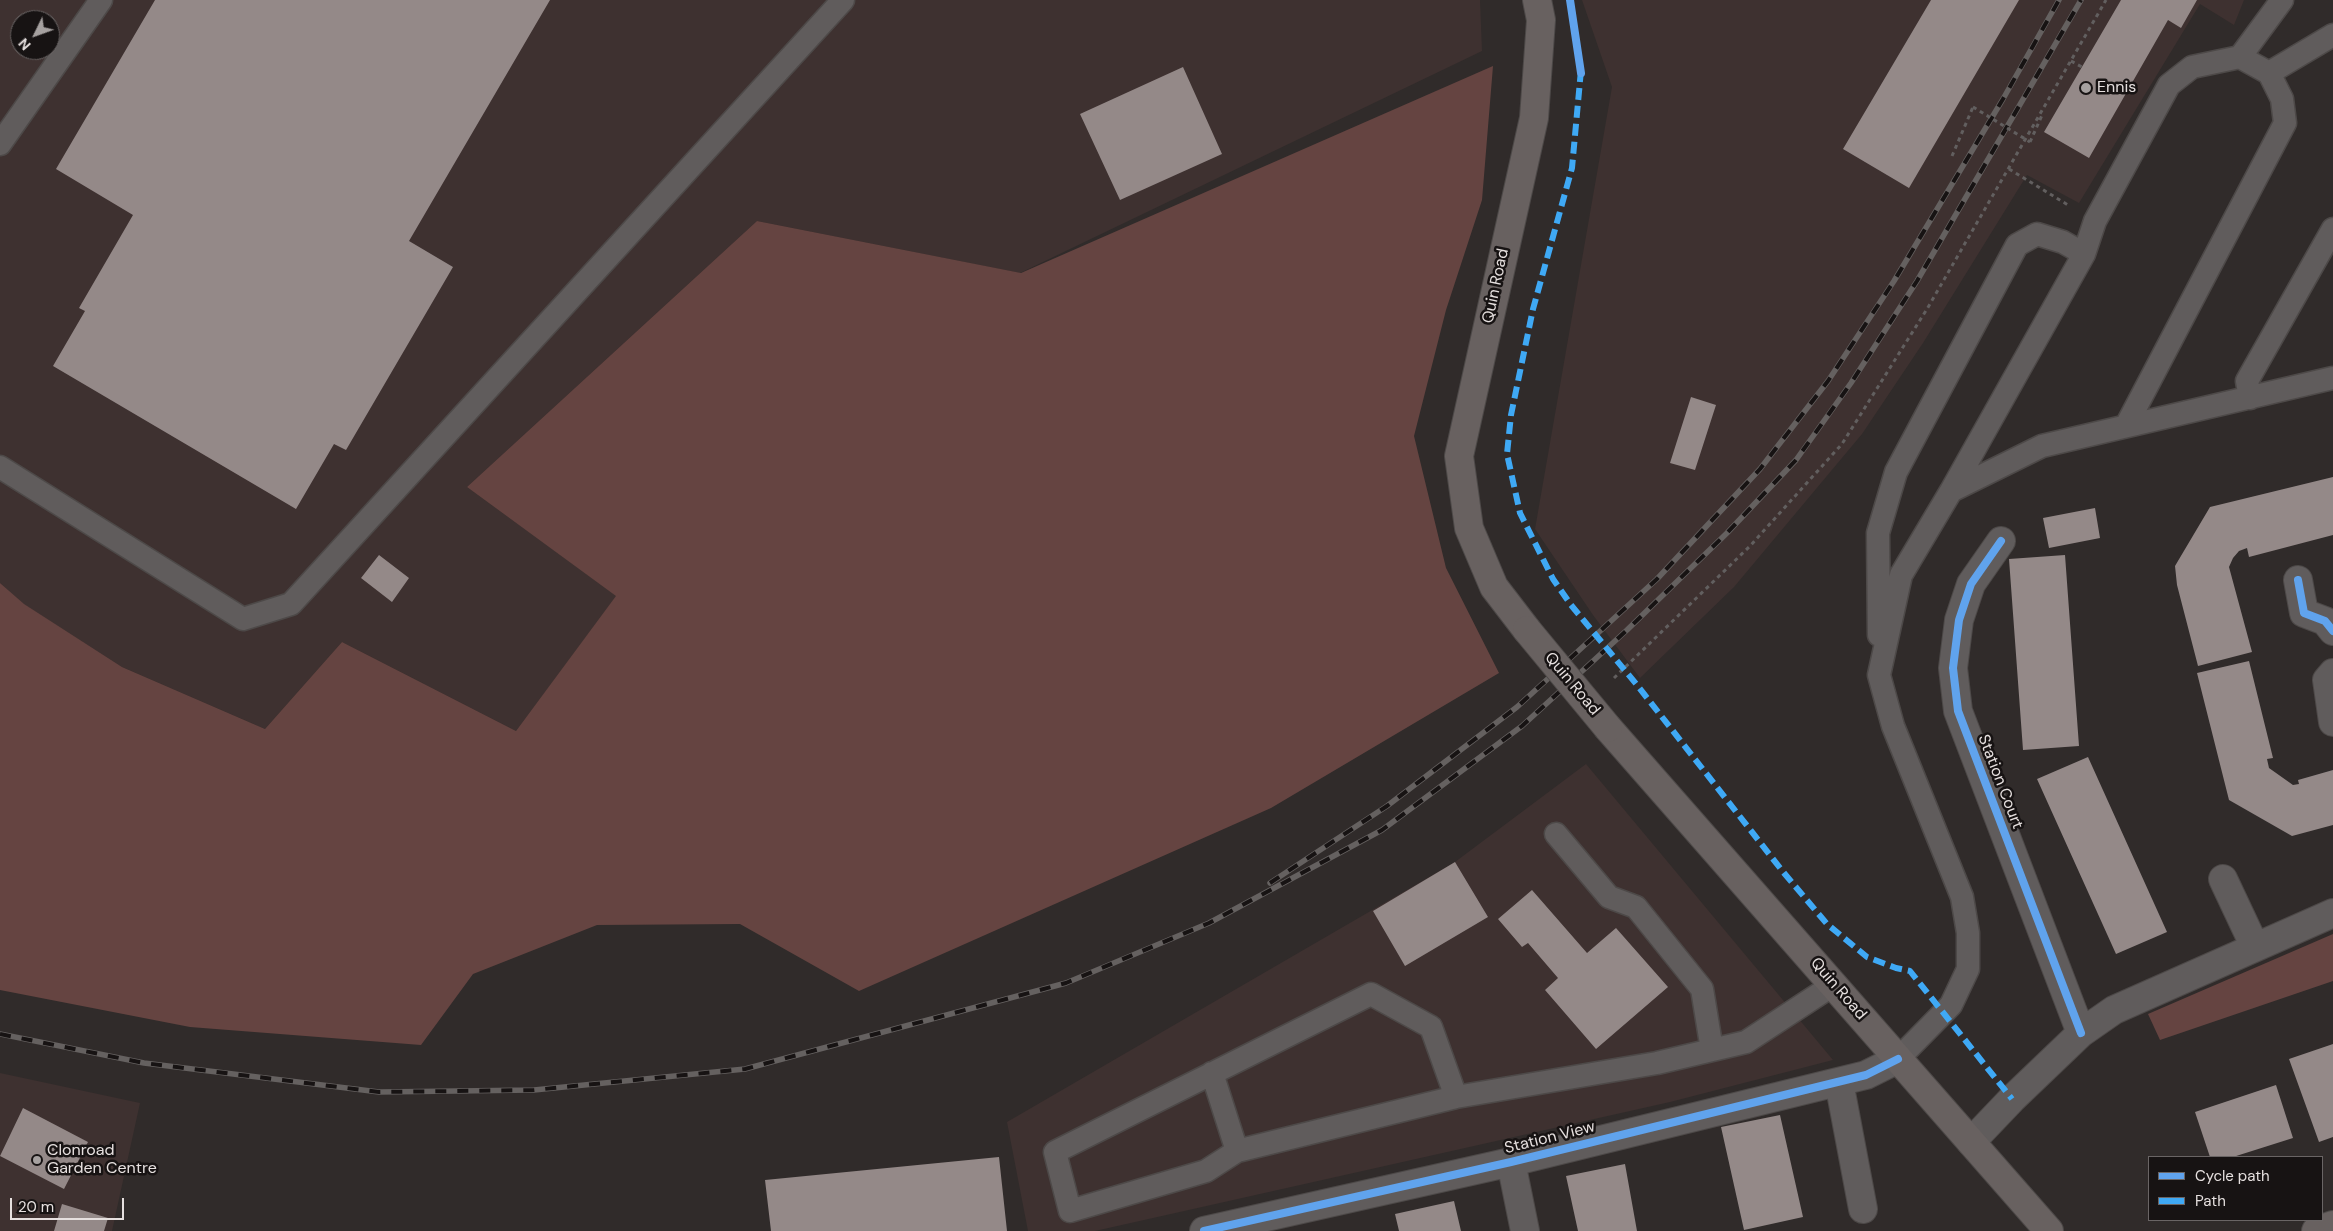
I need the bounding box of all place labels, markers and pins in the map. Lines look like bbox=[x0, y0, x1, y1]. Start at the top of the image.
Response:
place label: Ennis bbox=[2097, 78, 2136, 98]
marker: Ennis bbox=[2079, 81, 2093, 95]
place label: Clonroad Garden Centre bbox=[47, 1141, 157, 1179]
marker: Clonroad Garden Centre bbox=[31, 1154, 43, 1166]

